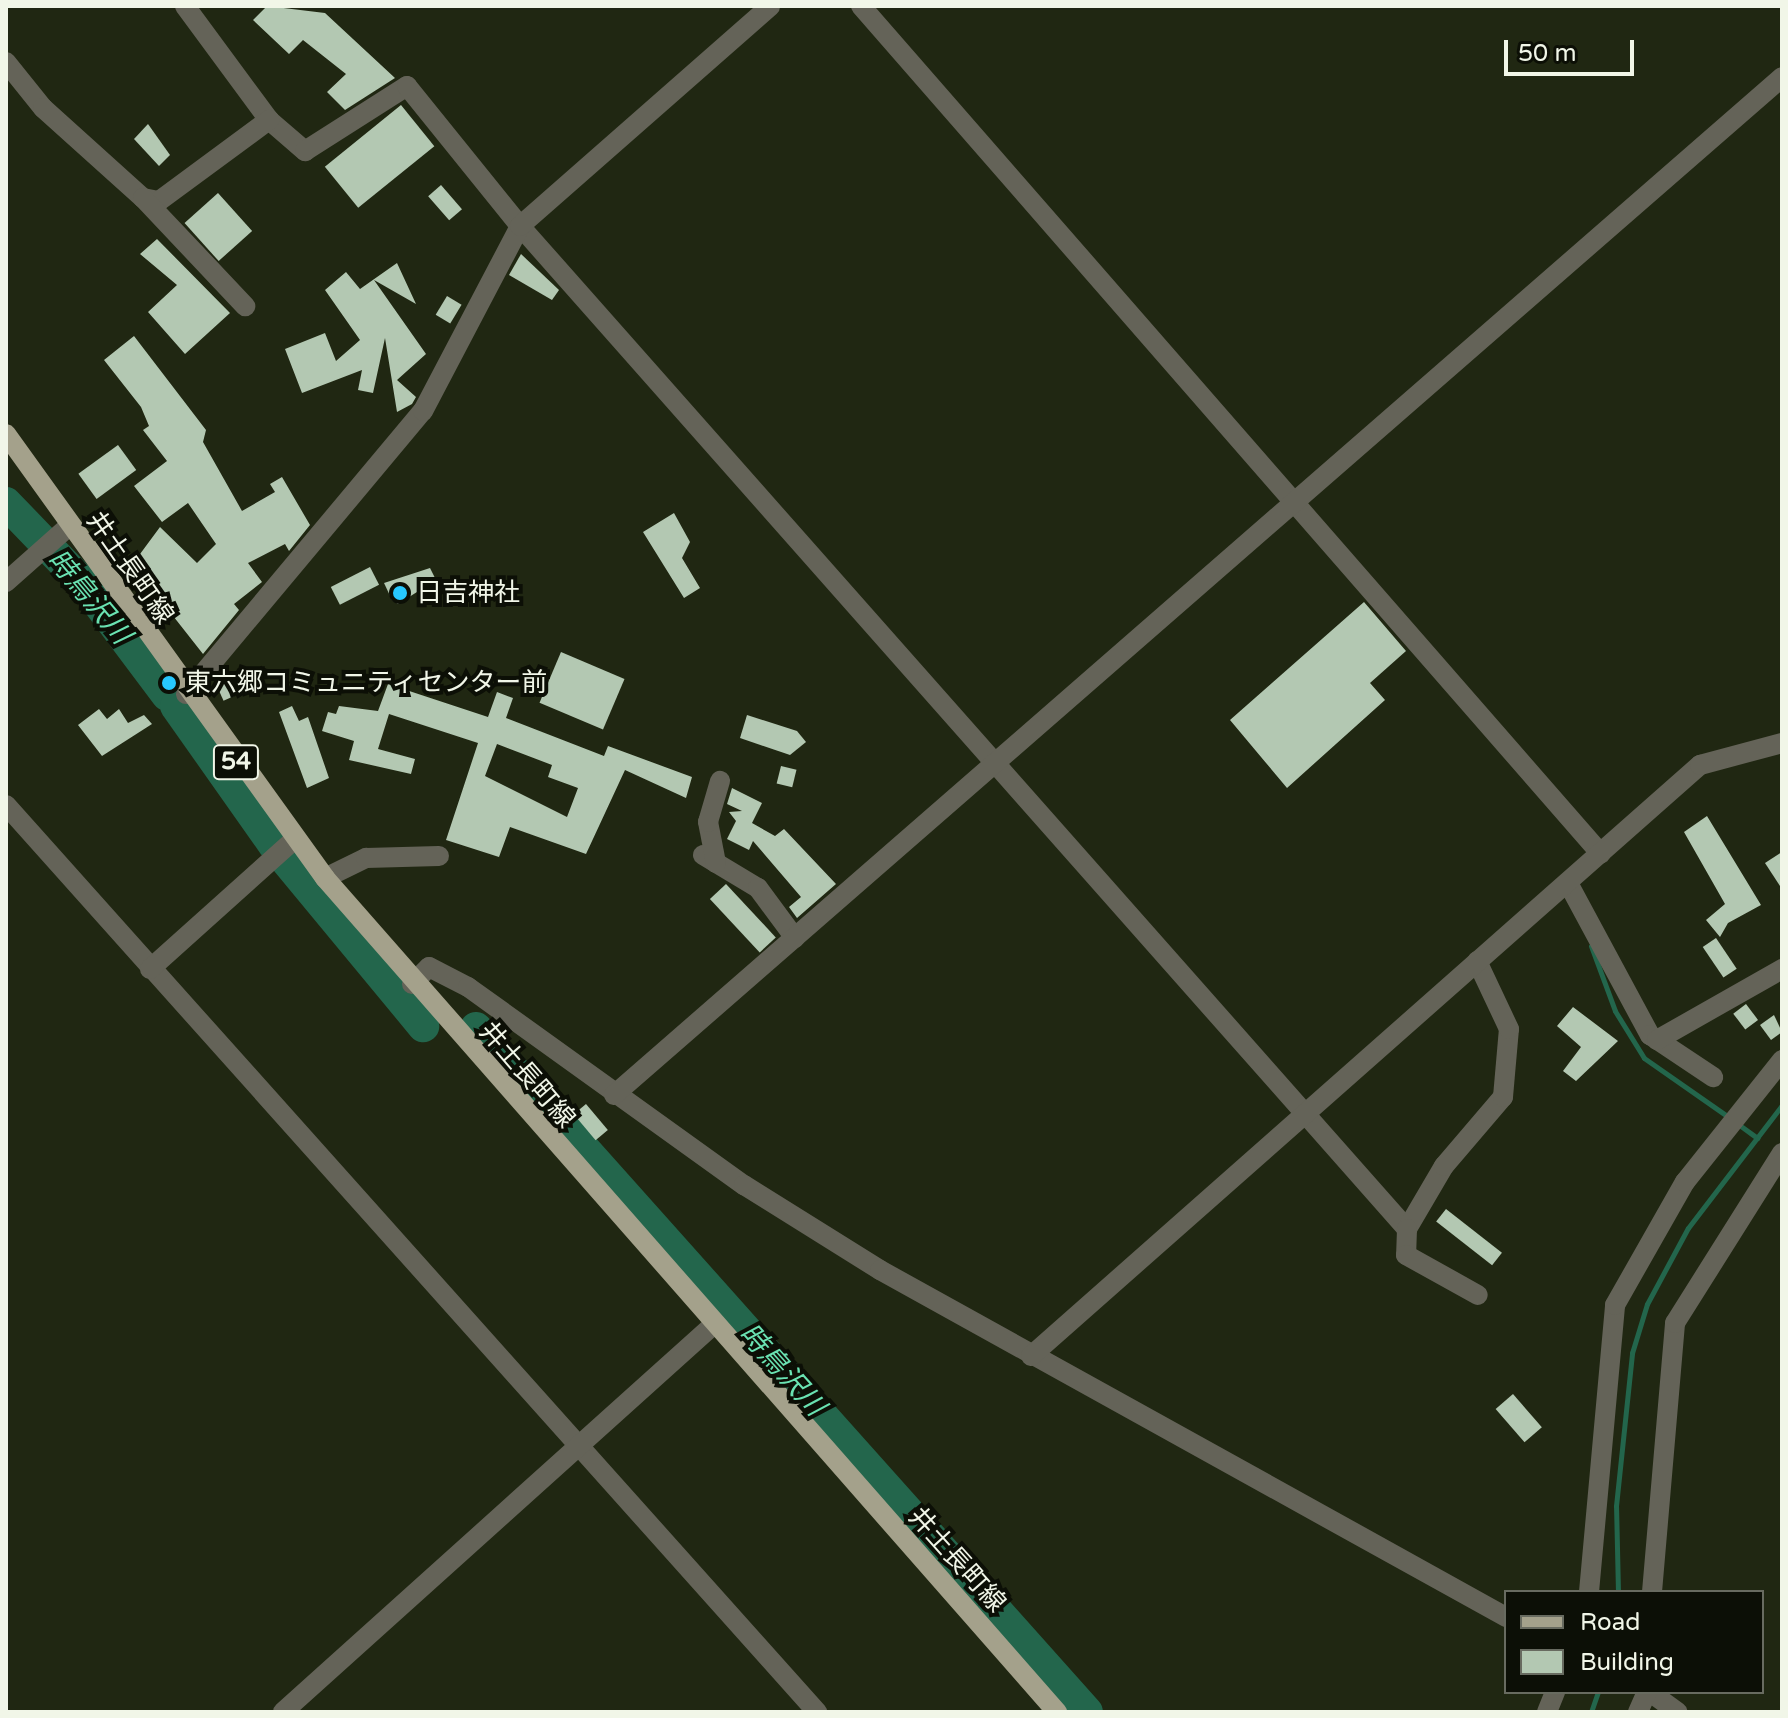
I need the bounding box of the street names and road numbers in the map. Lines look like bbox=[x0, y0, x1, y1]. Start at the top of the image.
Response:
street label: 井土長町線 bbox=[80, 506, 180, 630]
road number: 54 bbox=[212, 742, 260, 782]
street label: 井土長町線 bbox=[473, 1016, 581, 1134]
street label: 井土長町線 bbox=[902, 1501, 1012, 1619]

